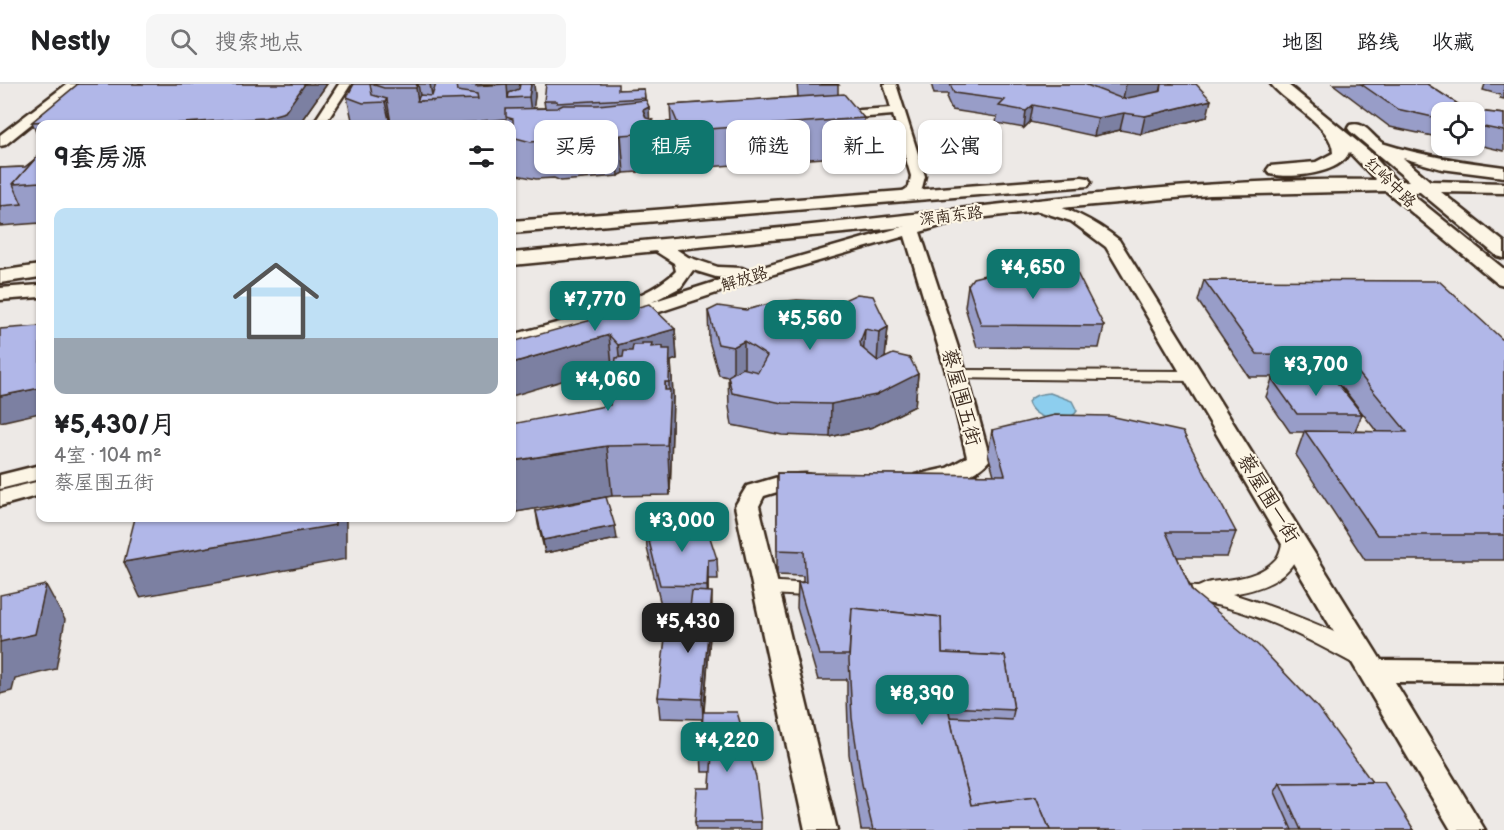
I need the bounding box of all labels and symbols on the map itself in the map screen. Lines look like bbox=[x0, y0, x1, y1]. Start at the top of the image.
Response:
street label: 红岭中路 bbox=[1360, 154, 1420, 212]
street label: 深南东路 bbox=[918, 203, 984, 230]
pin: ¥4,650 bbox=[984, 249, 1082, 300]
street label: 解放路 bbox=[719, 263, 770, 296]
pin: ¥7,770 bbox=[546, 281, 644, 332]
pin: ¥5,560 bbox=[761, 300, 859, 351]
street label: 蔡屋围五街 bbox=[937, 346, 986, 449]
pin: ¥3,700 bbox=[1267, 346, 1365, 397]
pin: ¥4,060 bbox=[559, 361, 657, 412]
street label: 蔡屋围一街 bbox=[1232, 449, 1304, 548]
pin: ¥3,000 bbox=[633, 502, 731, 553]
pin: ¥5,430 bbox=[639, 603, 737, 654]
pin: ¥8,390 bbox=[873, 675, 971, 726]
pin: ¥4,220 bbox=[678, 722, 776, 773]

